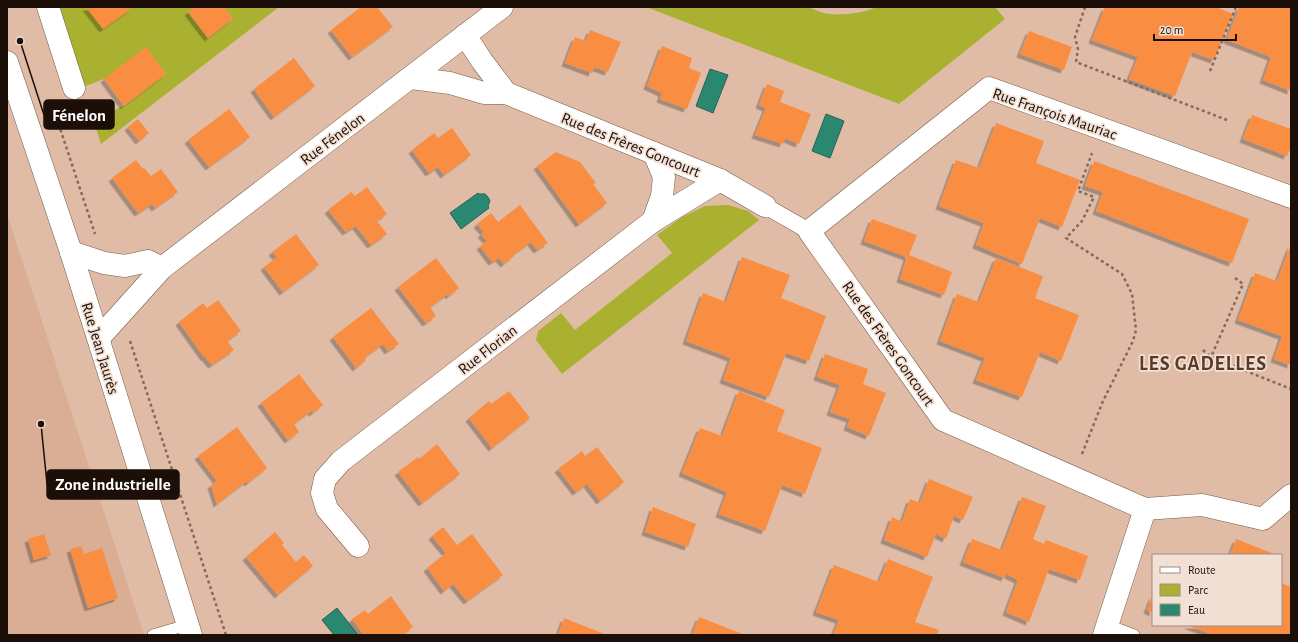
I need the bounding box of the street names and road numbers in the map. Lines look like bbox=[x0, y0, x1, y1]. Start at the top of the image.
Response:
street label: Rue François Mauriac bbox=[990, 85, 1119, 143]
street label: Rue Fénelon bbox=[297, 110, 368, 168]
street label: Rue des Frères Goncourt bbox=[559, 110, 702, 180]
street label: Rue des Frères Goncourt bbox=[839, 278, 937, 409]
street label: Rue Jean Jaurès bbox=[78, 300, 122, 396]
street label: Rue Florian bbox=[455, 322, 520, 378]

